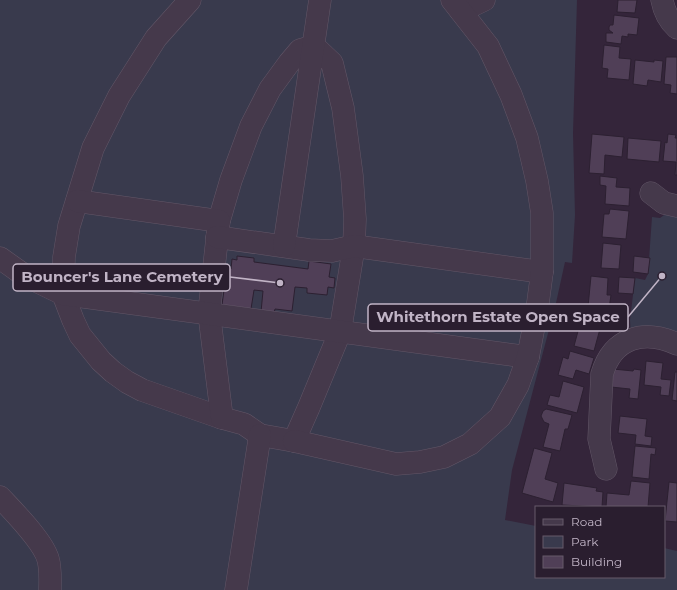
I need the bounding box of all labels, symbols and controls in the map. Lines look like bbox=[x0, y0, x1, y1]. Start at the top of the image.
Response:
callout: Bouncer's Lane Cemetery bbox=[13, 264, 230, 291]
text: Bouncer's Lane Cemetery bbox=[21, 267, 224, 286]
callout: Whitethorn Estate Open Space bbox=[368, 304, 628, 331]
text: Whitethorn Estate Open Space bbox=[376, 307, 620, 326]
legend bbox=[535, 506, 665, 578]
text: Road bbox=[571, 514, 602, 529]
text: Park bbox=[571, 534, 599, 549]
text: Building bbox=[571, 554, 622, 569]

